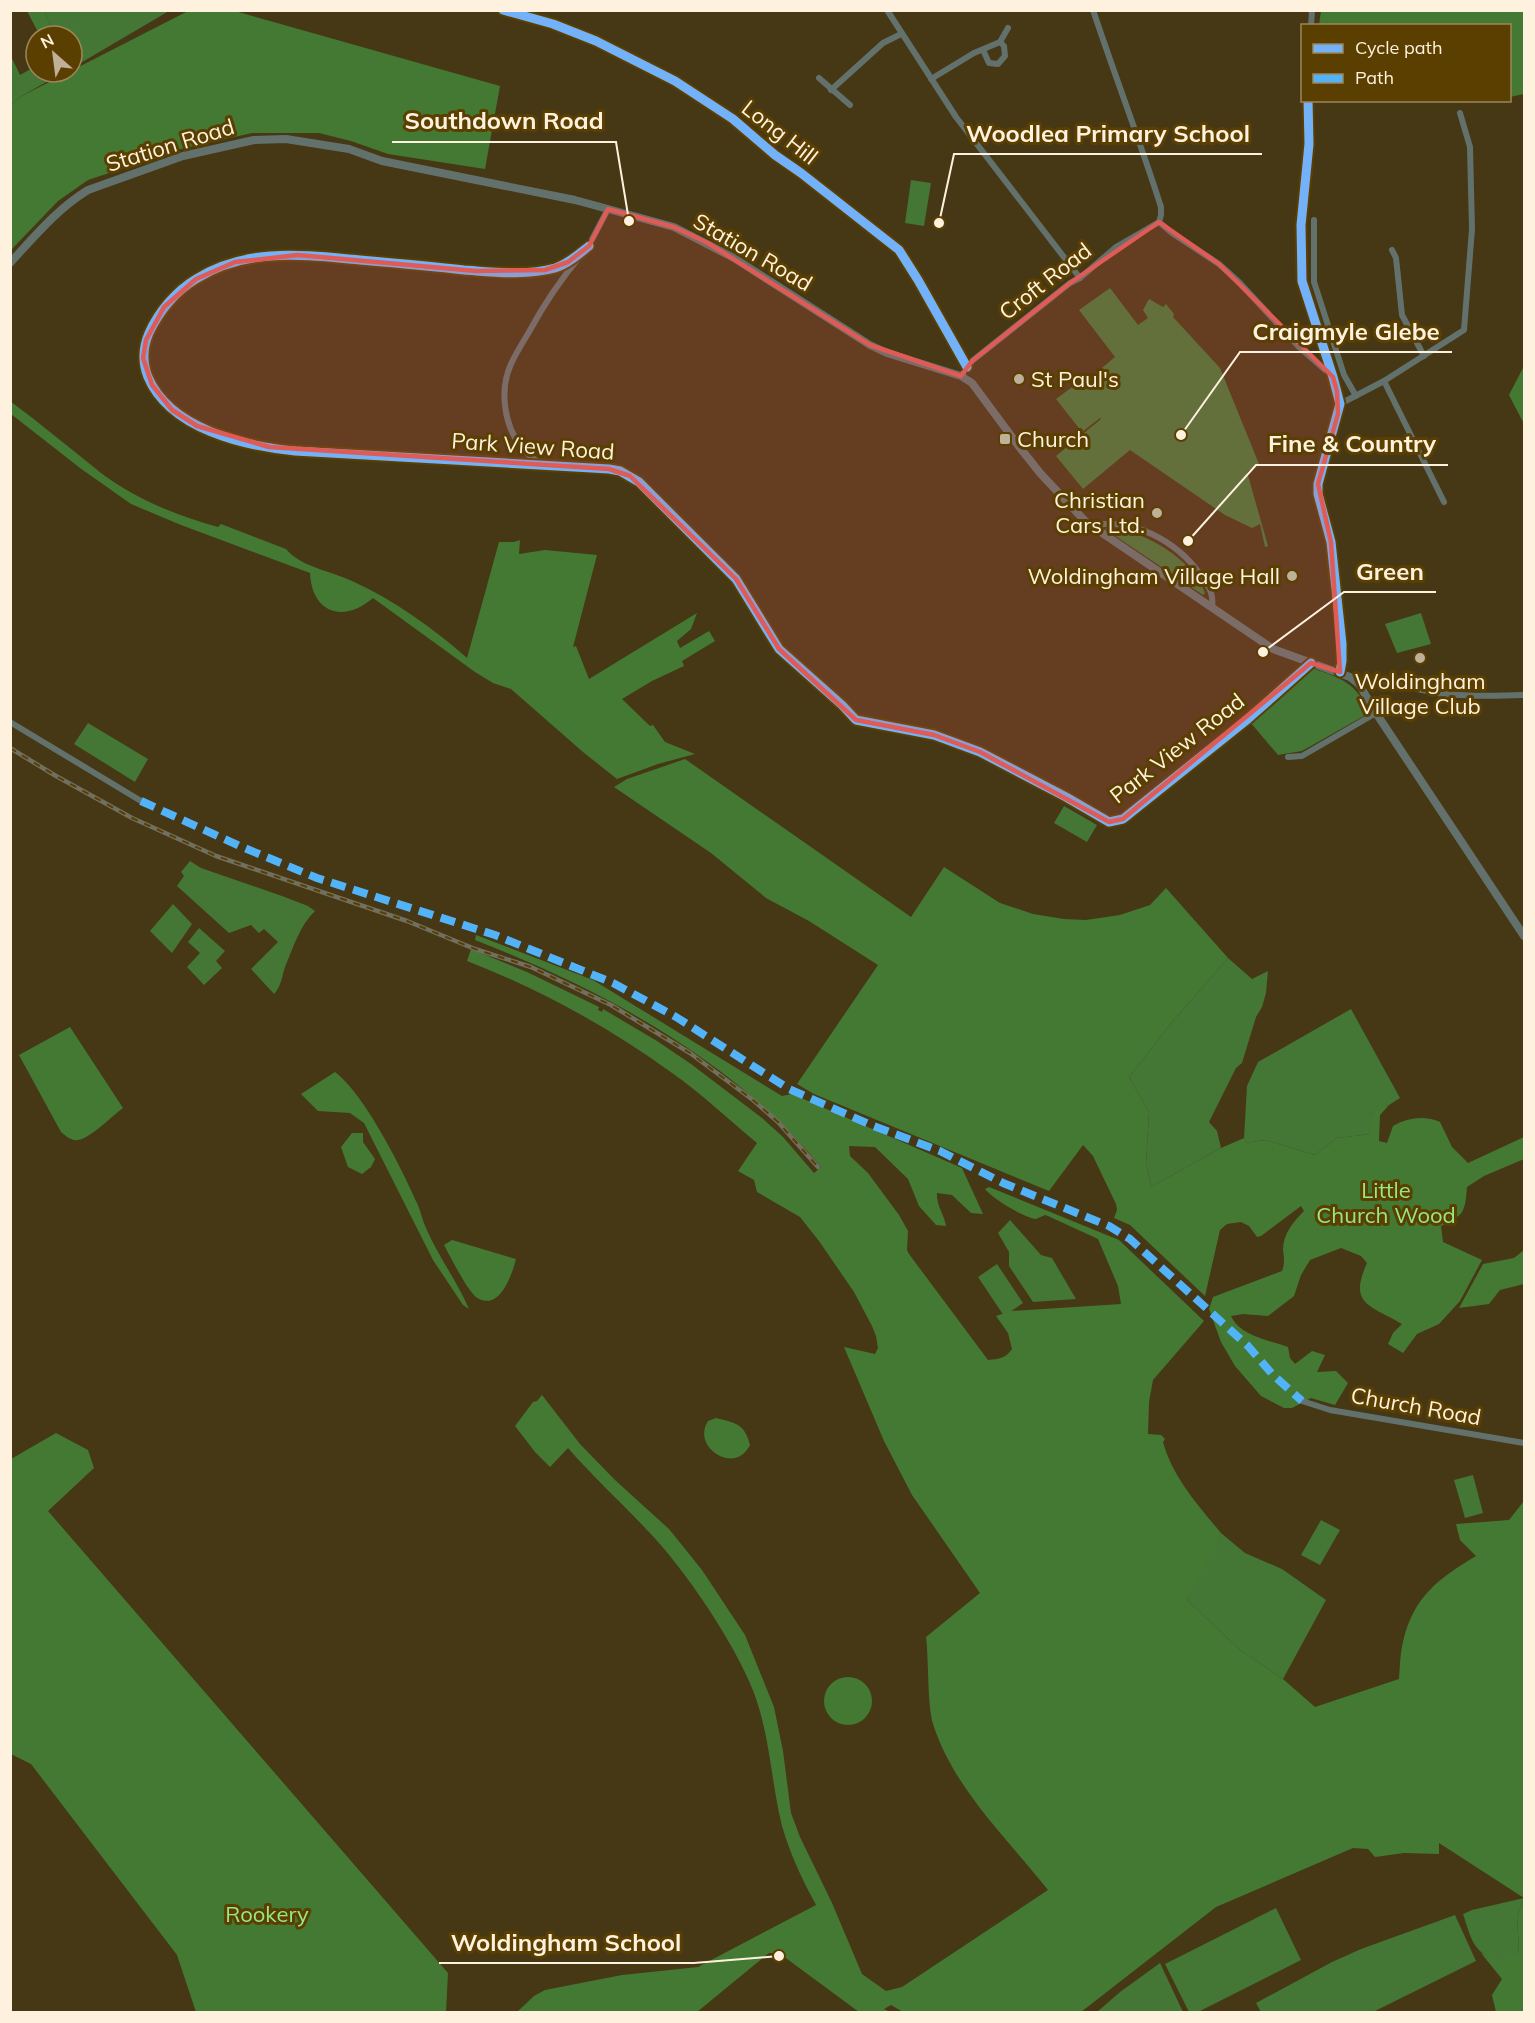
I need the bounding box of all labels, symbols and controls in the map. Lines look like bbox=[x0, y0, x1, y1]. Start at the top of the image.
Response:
north arrow bbox=[24, 24, 84, 84]
legend bbox=[1301, 24, 1511, 102]
text: N bbox=[37, 29, 57, 52]
text: Cycle path bbox=[1355, 36, 1442, 59]
text: Path bbox=[1355, 66, 1394, 89]
street label: Long Hill bbox=[736, 94, 824, 170]
callout: Southdown Road bbox=[392, 100, 616, 142]
text: Southdown Road bbox=[404, 105, 604, 135]
street label: Station Road bbox=[102, 112, 238, 178]
callout: Woodlea Primary School bbox=[954, 112, 1262, 154]
text: Woodlea Primary School bbox=[966, 118, 1250, 148]
street label: Station Road bbox=[689, 207, 817, 297]
street label: Croft Road bbox=[993, 236, 1097, 326]
callout: Craigmyle Glebe bbox=[1240, 310, 1452, 352]
text: Craigmyle Glebe bbox=[1252, 316, 1440, 346]
place label: St Paul's bbox=[1031, 365, 1119, 393]
marker: St Paul's bbox=[1012, 372, 1026, 386]
callout: Fine & Country bbox=[1256, 423, 1448, 465]
place label: Church bbox=[1017, 425, 1089, 453]
street label: Park View Road bbox=[451, 426, 615, 466]
text: Fine & Country bbox=[1268, 428, 1437, 458]
marker: Church bbox=[998, 432, 1012, 446]
place label: Christian Cars Ltd. bbox=[1054, 486, 1145, 539]
marker: Christian Cars Ltd. bbox=[1150, 506, 1164, 520]
callout: Green bbox=[1344, 550, 1436, 592]
text: Green bbox=[1356, 556, 1424, 586]
place label: Woldingham Village Hall bbox=[1028, 562, 1280, 590]
marker: Woldingham Village Hall bbox=[1285, 569, 1299, 583]
marker: Woldingham Village Club bbox=[1413, 651, 1427, 665]
place label: Woldingham Village Club bbox=[1355, 667, 1485, 720]
street label: Park View Road bbox=[1104, 687, 1250, 809]
park label: Little Church Wood bbox=[1316, 1176, 1456, 1229]
street label: Church Road bbox=[1349, 1381, 1483, 1431]
park label: Rookery bbox=[225, 1900, 309, 1928]
callout: Woldingham School bbox=[439, 1921, 694, 1963]
text: Woldingham School bbox=[451, 1927, 681, 1957]

